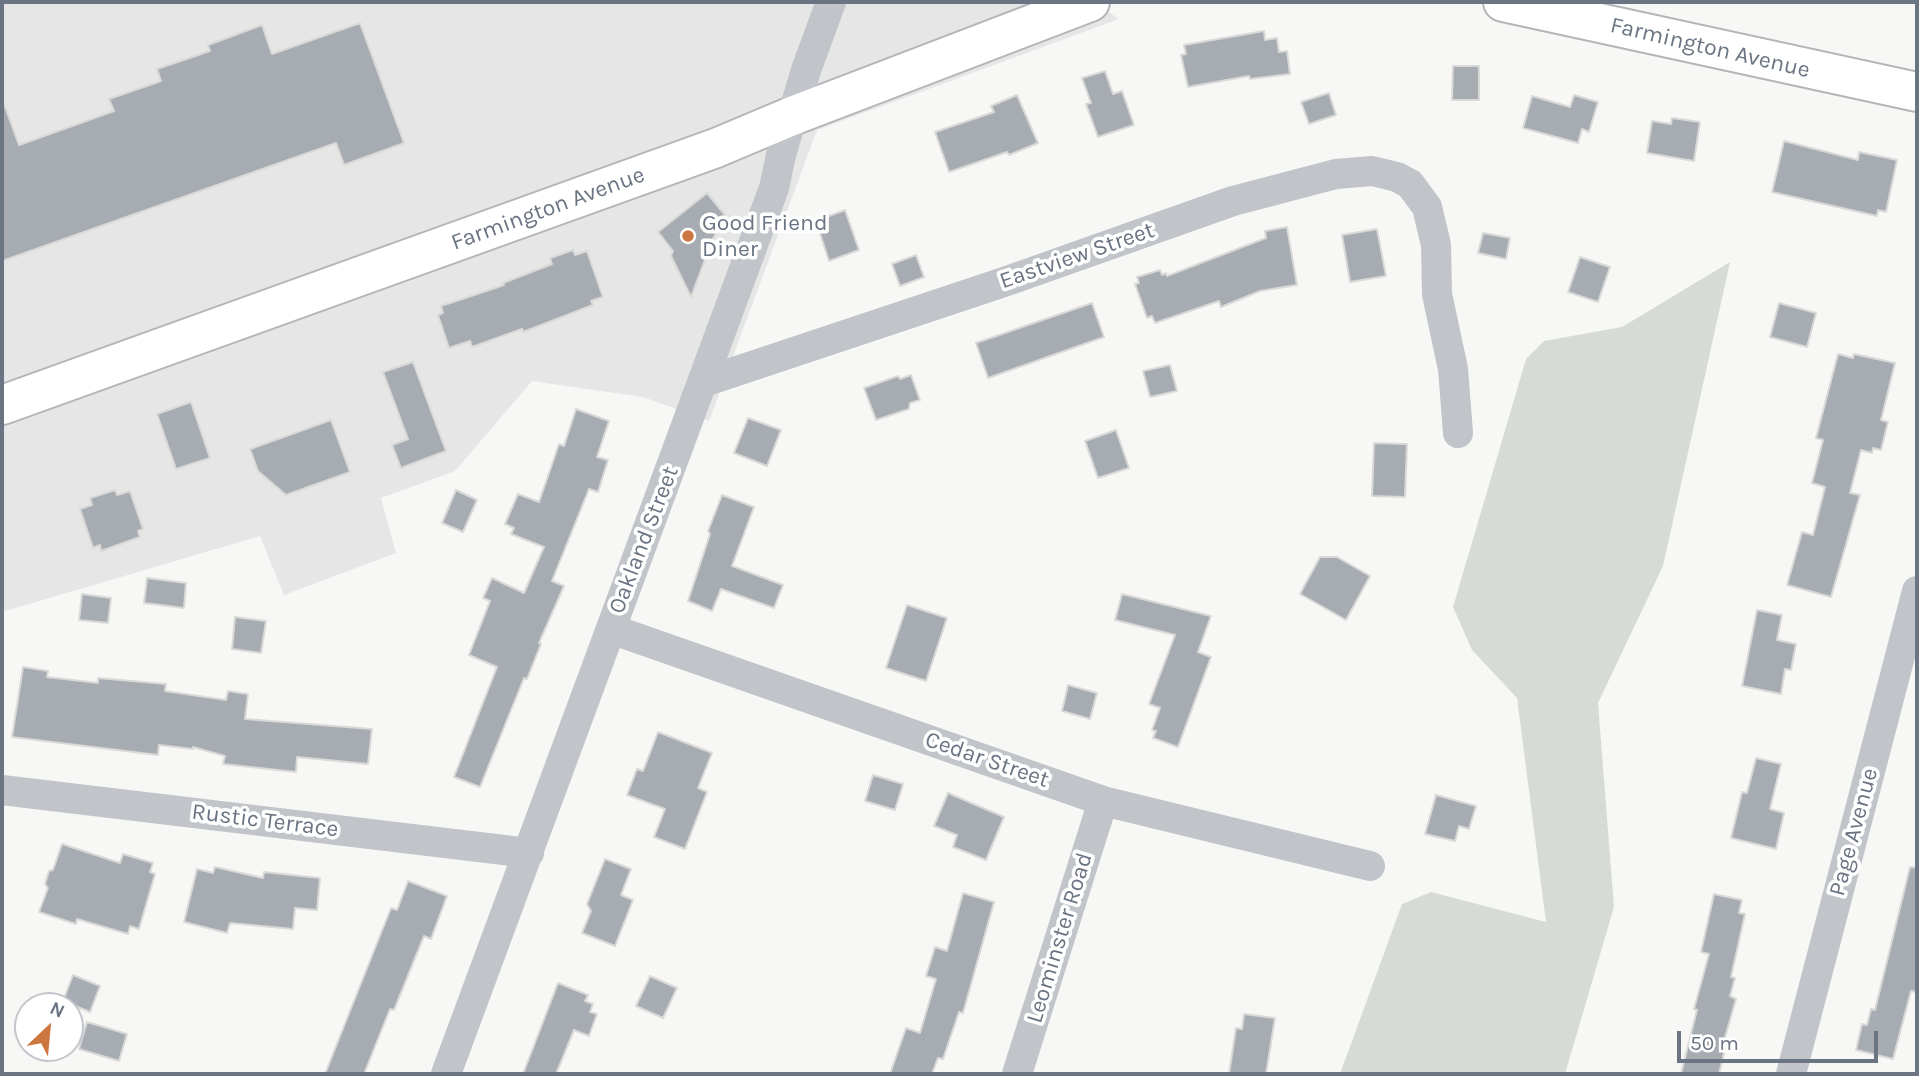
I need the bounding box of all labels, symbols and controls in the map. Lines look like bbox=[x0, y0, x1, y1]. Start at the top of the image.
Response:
street label: Farmington Avenue bbox=[1608, 12, 1812, 84]
street label: Farmington Avenue bbox=[447, 161, 649, 257]
place label: Good Friend Diner bbox=[702, 209, 828, 263]
street label: Eastview Street bbox=[996, 217, 1158, 295]
marker: Good Friend Diner bbox=[680, 228, 696, 244]
street label: Oakland Street bbox=[603, 462, 685, 618]
street label: Cedar Street bbox=[921, 726, 1053, 794]
street label: Page Avenue bbox=[1824, 765, 1884, 899]
street label: Rustic Terrace bbox=[190, 798, 340, 844]
street label: Leominster Road bbox=[1021, 849, 1099, 1027]
north arrow bbox=[14, 992, 84, 1062]
text: N bbox=[46, 997, 68, 1023]
scale bar bbox=[1681, 1016, 1882, 1060]
text: 50 m bbox=[1690, 1031, 1739, 1055]

